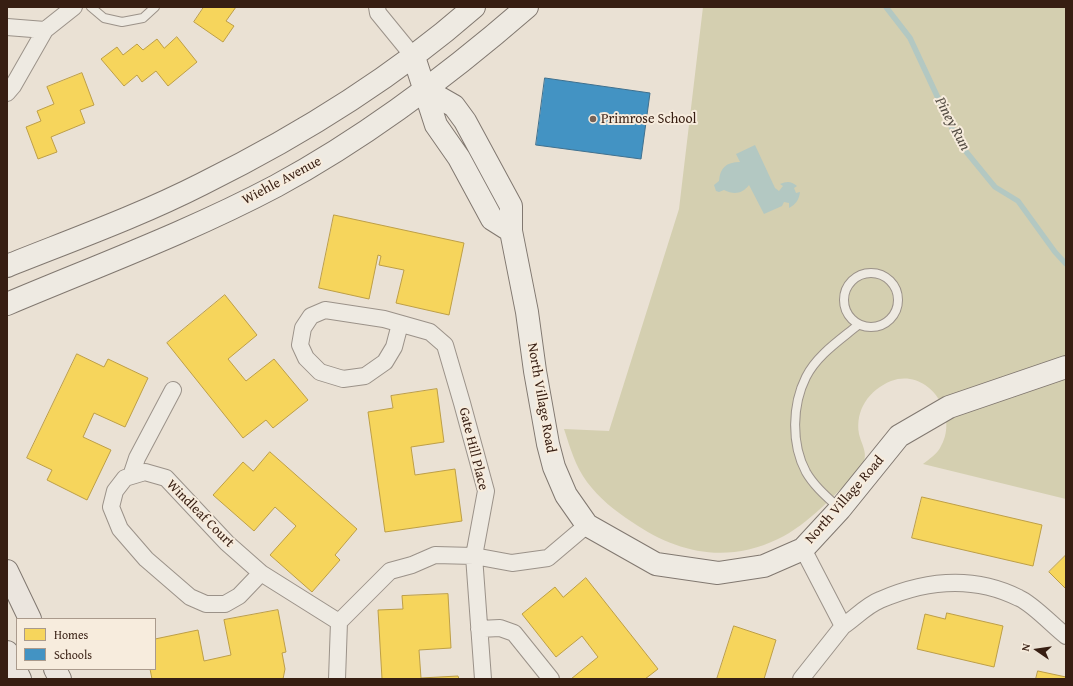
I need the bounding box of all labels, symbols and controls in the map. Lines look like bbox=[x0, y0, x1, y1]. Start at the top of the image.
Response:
water label: Piney Run bbox=[930, 94, 974, 154]
place label: Primrose School bbox=[601, 111, 696, 127]
marker: Primrose School bbox=[588, 114, 598, 124]
street label: Wiehle Avenue bbox=[240, 153, 324, 209]
street label: North Village Road bbox=[523, 342, 559, 454]
street label: Gate Hill Place bbox=[455, 406, 491, 492]
street label: North Village Road bbox=[802, 452, 888, 548]
street label: Windleaf Court bbox=[163, 477, 237, 551]
legend bbox=[16, 618, 156, 670]
text: Homes bbox=[54, 626, 88, 643]
north arrow bbox=[1017, 630, 1057, 670]
text: N bbox=[1017, 642, 1034, 653]
text: Schools bbox=[54, 646, 92, 663]

